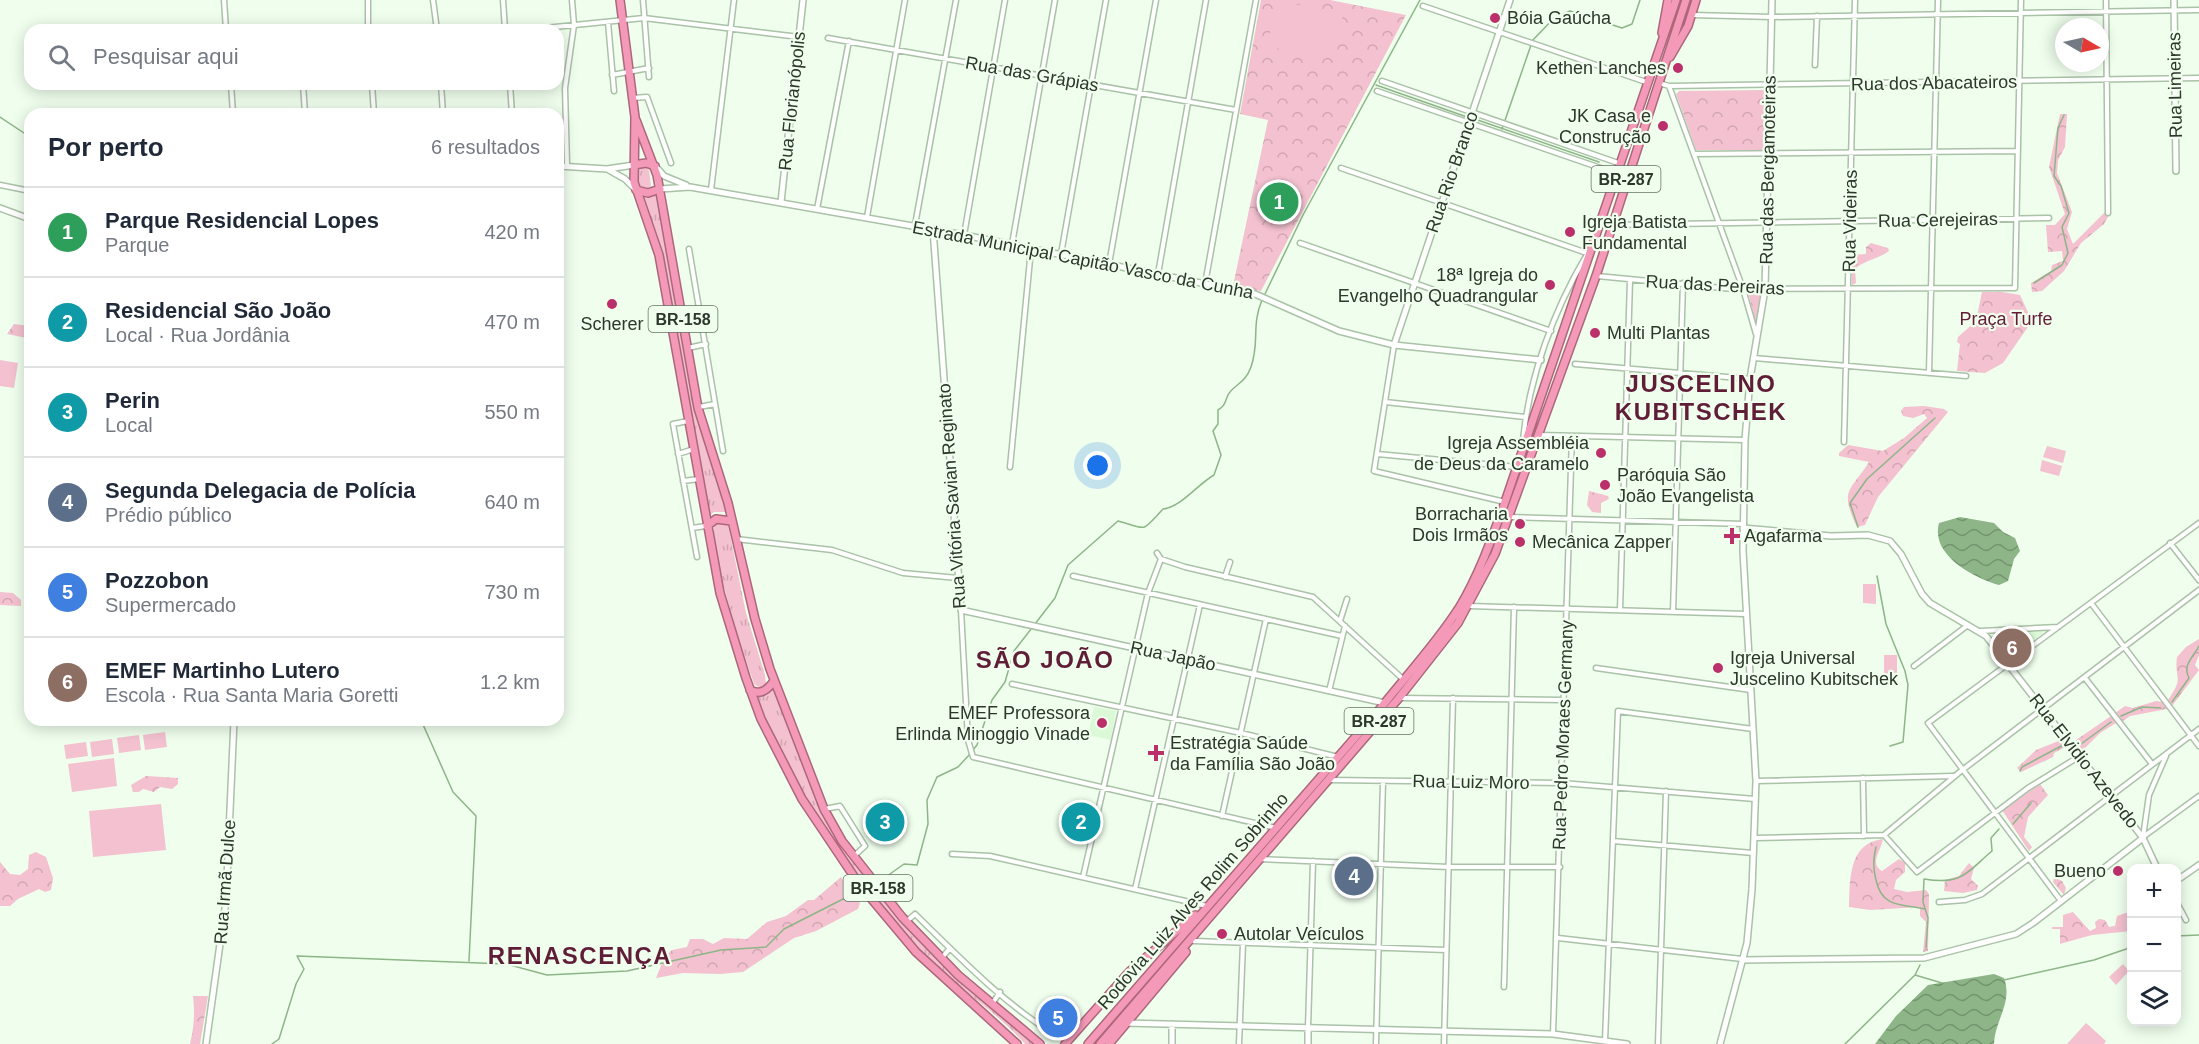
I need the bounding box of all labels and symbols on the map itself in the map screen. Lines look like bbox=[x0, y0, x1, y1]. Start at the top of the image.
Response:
place label: Bóia Gaúcha bbox=[1507, 8, 1612, 28]
marker: Bóia Gaúcha bbox=[1488, 11, 1502, 25]
north arrow bbox=[2055, 18, 2109, 72]
street label: Rua Florianópolis bbox=[775, 30, 809, 172]
street label: Rua Limeiras bbox=[2164, 32, 2186, 138]
street label: Rua das Grápias bbox=[964, 52, 1100, 96]
place label: Kethen Lanches bbox=[1536, 58, 1666, 78]
marker: Kethen Lanches bbox=[1671, 61, 1685, 75]
street label: Rua dos Abacateiros bbox=[1851, 72, 2017, 94]
street label: Rua das Bergamoteiras bbox=[1756, 75, 1780, 265]
place label: JK Casa e Construção bbox=[1559, 106, 1651, 147]
street label: Rua Rio Branco bbox=[1422, 109, 1482, 235]
marker: JK Casa e Construção bbox=[1656, 119, 1670, 133]
road number: BR-287 bbox=[1592, 166, 1660, 192]
street label: Rua Videiras bbox=[1839, 169, 1861, 273]
pin: 1 bbox=[1260, 180, 1298, 224]
street label: Rua Cerejeiras bbox=[1878, 209, 1998, 231]
place label: Igreja Batista Fundamental bbox=[1582, 212, 1688, 253]
street label: Estrada Municipal Capitão Vasco da Cunha bbox=[911, 217, 1256, 303]
marker: Igreja Batista Fundamental bbox=[1563, 225, 1577, 239]
place label: 18ª Igreja do Evangelho Quadrangular bbox=[1338, 265, 1538, 306]
street label: Rua das Pereiras bbox=[1645, 271, 1785, 299]
marker: 18ª Igreja do Evangelho Quadrangular bbox=[1543, 278, 1557, 292]
marker: Scherer bbox=[605, 297, 619, 311]
road number: BR-158 bbox=[648, 306, 718, 332]
park label: Praça Turfe bbox=[1959, 309, 2053, 329]
place label: Scherer bbox=[580, 314, 644, 334]
place label: Multi Plantas bbox=[1607, 323, 1710, 343]
marker: Multi Plantas bbox=[1588, 326, 1602, 340]
district label: JUSCELINO KUBITSCHEK bbox=[1615, 370, 1787, 425]
street label: Rua Vitória Savian Reginato bbox=[934, 383, 970, 609]
place label: Igreja Assembléia de Deus da Caramelo bbox=[1414, 433, 1590, 474]
marker: Igreja Assembléia de Deus da Caramelo bbox=[1594, 446, 1608, 460]
your location bbox=[1083, 451, 1112, 480]
place label: Paróquia São João Evangelista bbox=[1617, 465, 1755, 506]
marker: Paróquia São João Evangelista bbox=[1598, 478, 1612, 492]
place label: Borracharia Dois Irmãos bbox=[1412, 504, 1509, 545]
marker: Borracharia Dois Irmãos bbox=[1513, 517, 1527, 531]
place label: Agafarma bbox=[1744, 526, 1823, 546]
marker: Agafarma bbox=[1725, 529, 1739, 543]
place label: Mecânica Zapper bbox=[1532, 532, 1671, 552]
marker: Mecânica Zapper bbox=[1513, 535, 1527, 549]
street label: Rua Pedro Moraes Germany bbox=[1549, 620, 1577, 850]
pin: 6 bbox=[1992, 626, 2032, 670]
street label: Rua Japão bbox=[1128, 637, 1218, 675]
district label: SÃO JOÃO bbox=[976, 646, 1114, 673]
place label: Igreja Universal Juscelino Kubitschek bbox=[1730, 648, 1899, 689]
marker: Igreja Universal Juscelino Kubitschek bbox=[1711, 661, 1725, 675]
street label: Rua Elvidio Azevedo bbox=[2025, 690, 2143, 832]
place label: EMEF Professora Erlinda Minoggio Vinade bbox=[895, 703, 1091, 744]
road number: BR-287 bbox=[1344, 708, 1414, 734]
marker: EMEF Professora Erlinda Minoggio Vinade bbox=[1095, 716, 1109, 730]
place label: Estratégia Saúde da Família São João bbox=[1170, 733, 1335, 774]
marker: Estratégia Saúde da Família São João bbox=[1147, 744, 1165, 762]
street label: Rua Luiz Moro bbox=[1412, 771, 1530, 793]
street label: Rodovia Luiz Alves Rolim Sobrinho bbox=[1094, 789, 1292, 1013]
pin: 3 bbox=[866, 800, 904, 844]
pin: 2 bbox=[1062, 800, 1100, 844]
street label: Rua Irmã Dulce bbox=[211, 819, 239, 945]
pin: 4 bbox=[1334, 854, 1374, 898]
place label: Bueno bbox=[2054, 861, 2106, 881]
marker: Bueno bbox=[2111, 864, 2125, 878]
road number: BR-158 bbox=[844, 875, 912, 901]
place label: Autolar Veículos bbox=[1234, 924, 1364, 944]
marker: Autolar Veículos bbox=[1215, 927, 1229, 941]
district label: RENASCENÇA bbox=[488, 942, 672, 969]
pin: 5 bbox=[1038, 996, 1078, 1040]

